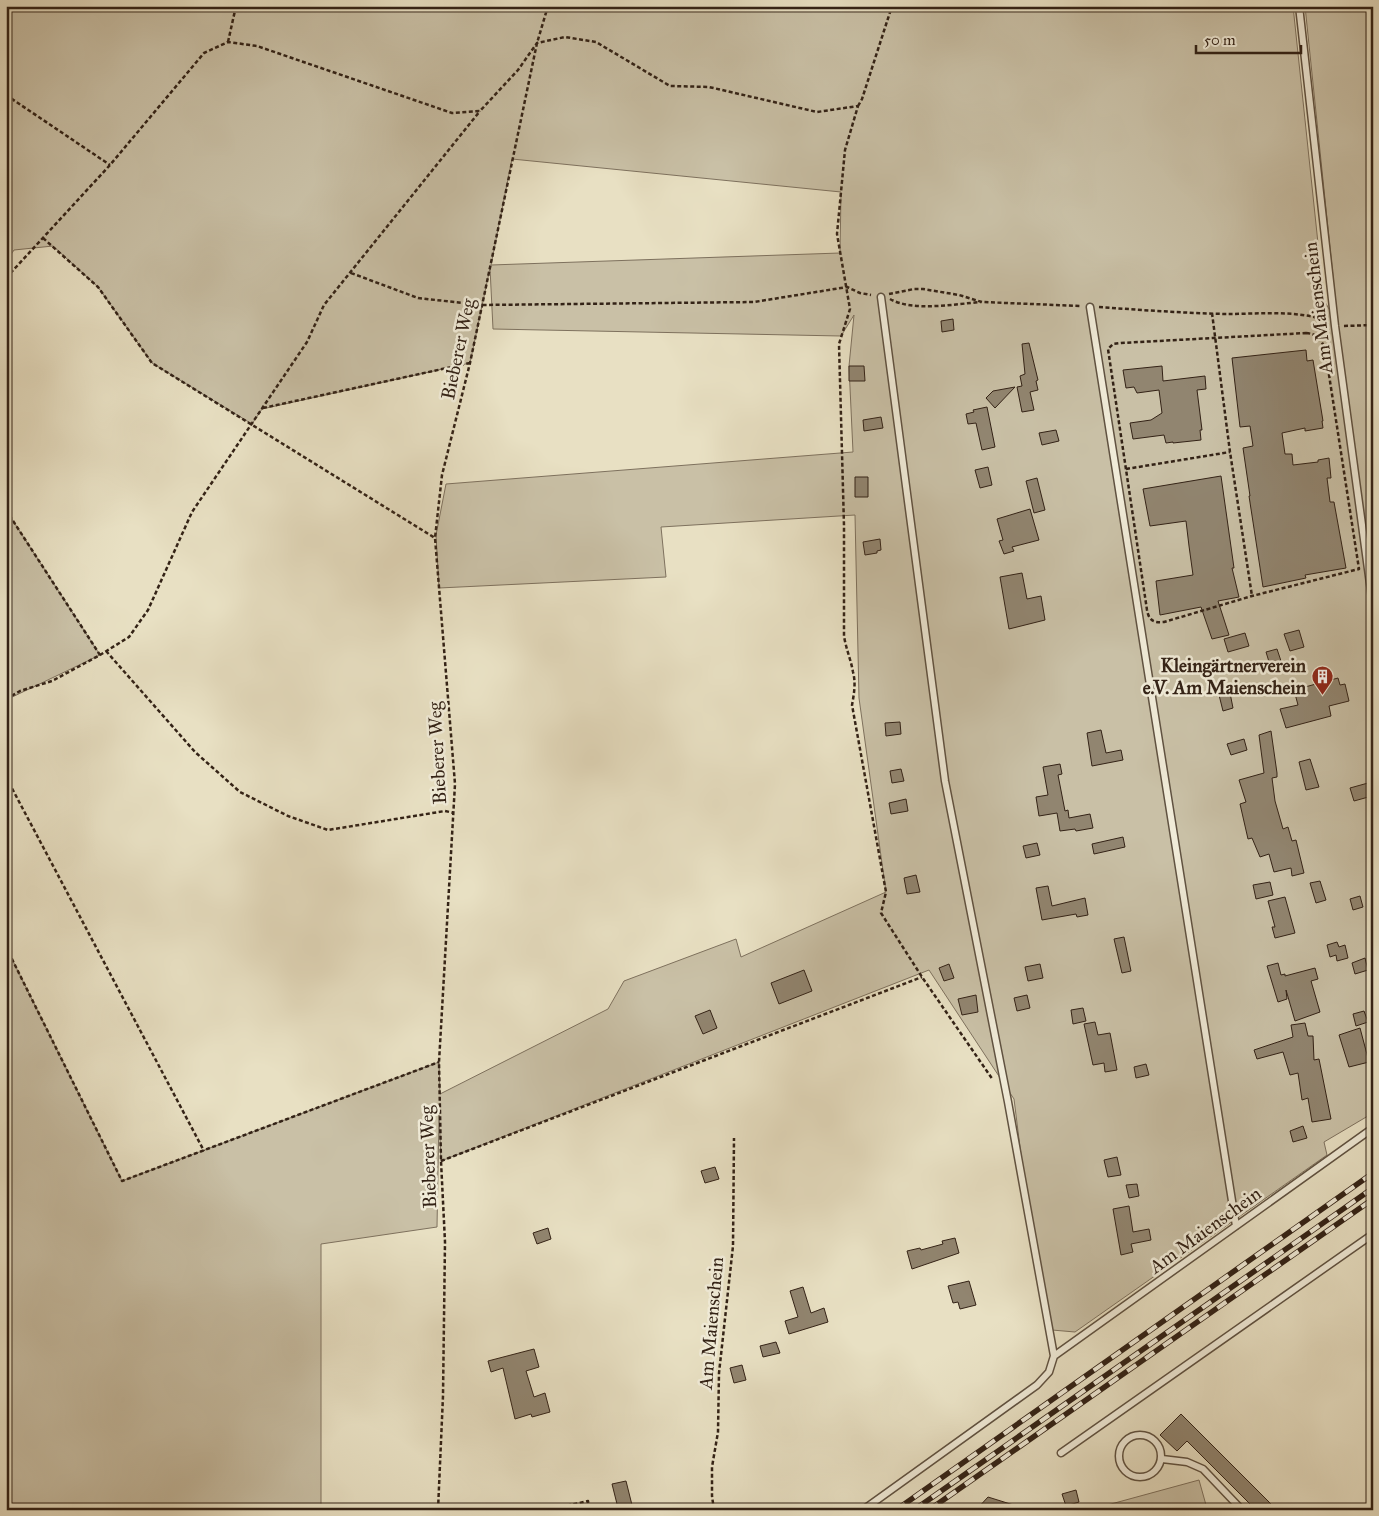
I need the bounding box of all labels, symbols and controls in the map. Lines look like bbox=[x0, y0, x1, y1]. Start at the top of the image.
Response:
scale bar bbox=[1196, 22, 1302, 54]
text: 50 m bbox=[1204, 31, 1236, 49]
street label: Am Maienschein bbox=[1299, 241, 1338, 376]
street label: Bieberer Weg bbox=[436, 296, 481, 402]
place label: Kleingärtnerverein e.V. Am Maienschein bbox=[1143, 654, 1307, 699]
building icon: Kleingärtnerverein e.V. Am Maienschein bbox=[1310, 664, 1334, 695]
street label: Bieberer Weg bbox=[423, 701, 452, 805]
street label: Bieberer Weg bbox=[415, 1105, 442, 1209]
street label: Am Maienschein bbox=[1144, 1182, 1265, 1279]
street label: Am Maienschein bbox=[694, 1256, 728, 1391]

